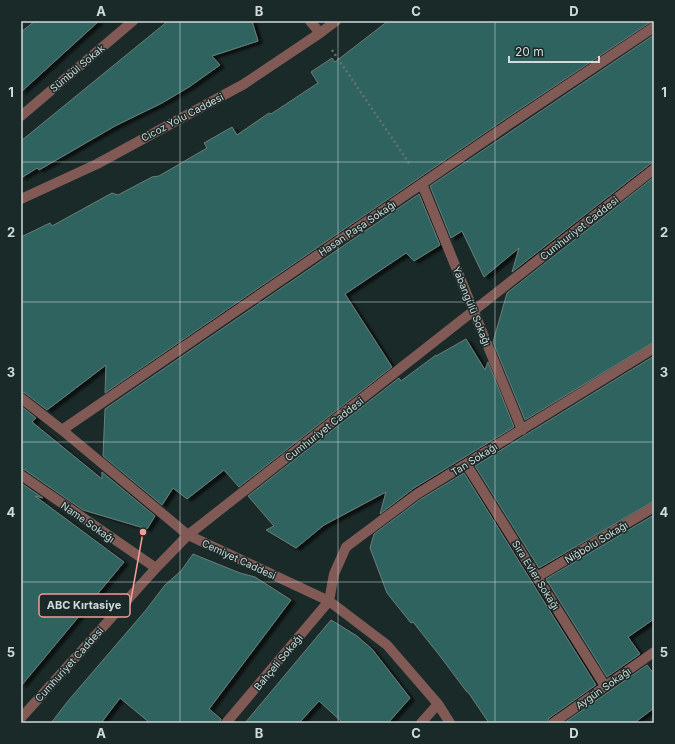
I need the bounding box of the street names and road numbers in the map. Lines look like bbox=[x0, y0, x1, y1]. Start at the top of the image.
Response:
street label: Sümbül Sokak bbox=[47, 41, 107, 94]
street label: Cicoz Yolu Caddesi bbox=[139, 90, 225, 144]
street label: Cumhuriyet Caddesi bbox=[537, 194, 621, 262]
street label: Hasan Paşa Sokağı bbox=[316, 198, 398, 258]
street label: Yabangülü Sokağı bbox=[451, 264, 493, 348]
street label: Cumhuriyet Caddesi bbox=[282, 395, 366, 463]
street label: Tan Sokağı bbox=[449, 440, 499, 478]
street label: Name Sokağı bbox=[59, 499, 117, 545]
street label: Niğbolu Sokağı bbox=[562, 518, 630, 566]
street label: Cemiyet Caddesi bbox=[200, 537, 278, 581]
street label: Sıra Evler Sokağı bbox=[510, 538, 562, 612]
street label: Cumhuriyet Caddesi bbox=[32, 624, 106, 704]
street label: Bahçeli Sokağı bbox=[251, 632, 305, 692]
street label: Aygün Sokağı bbox=[573, 665, 633, 711]

